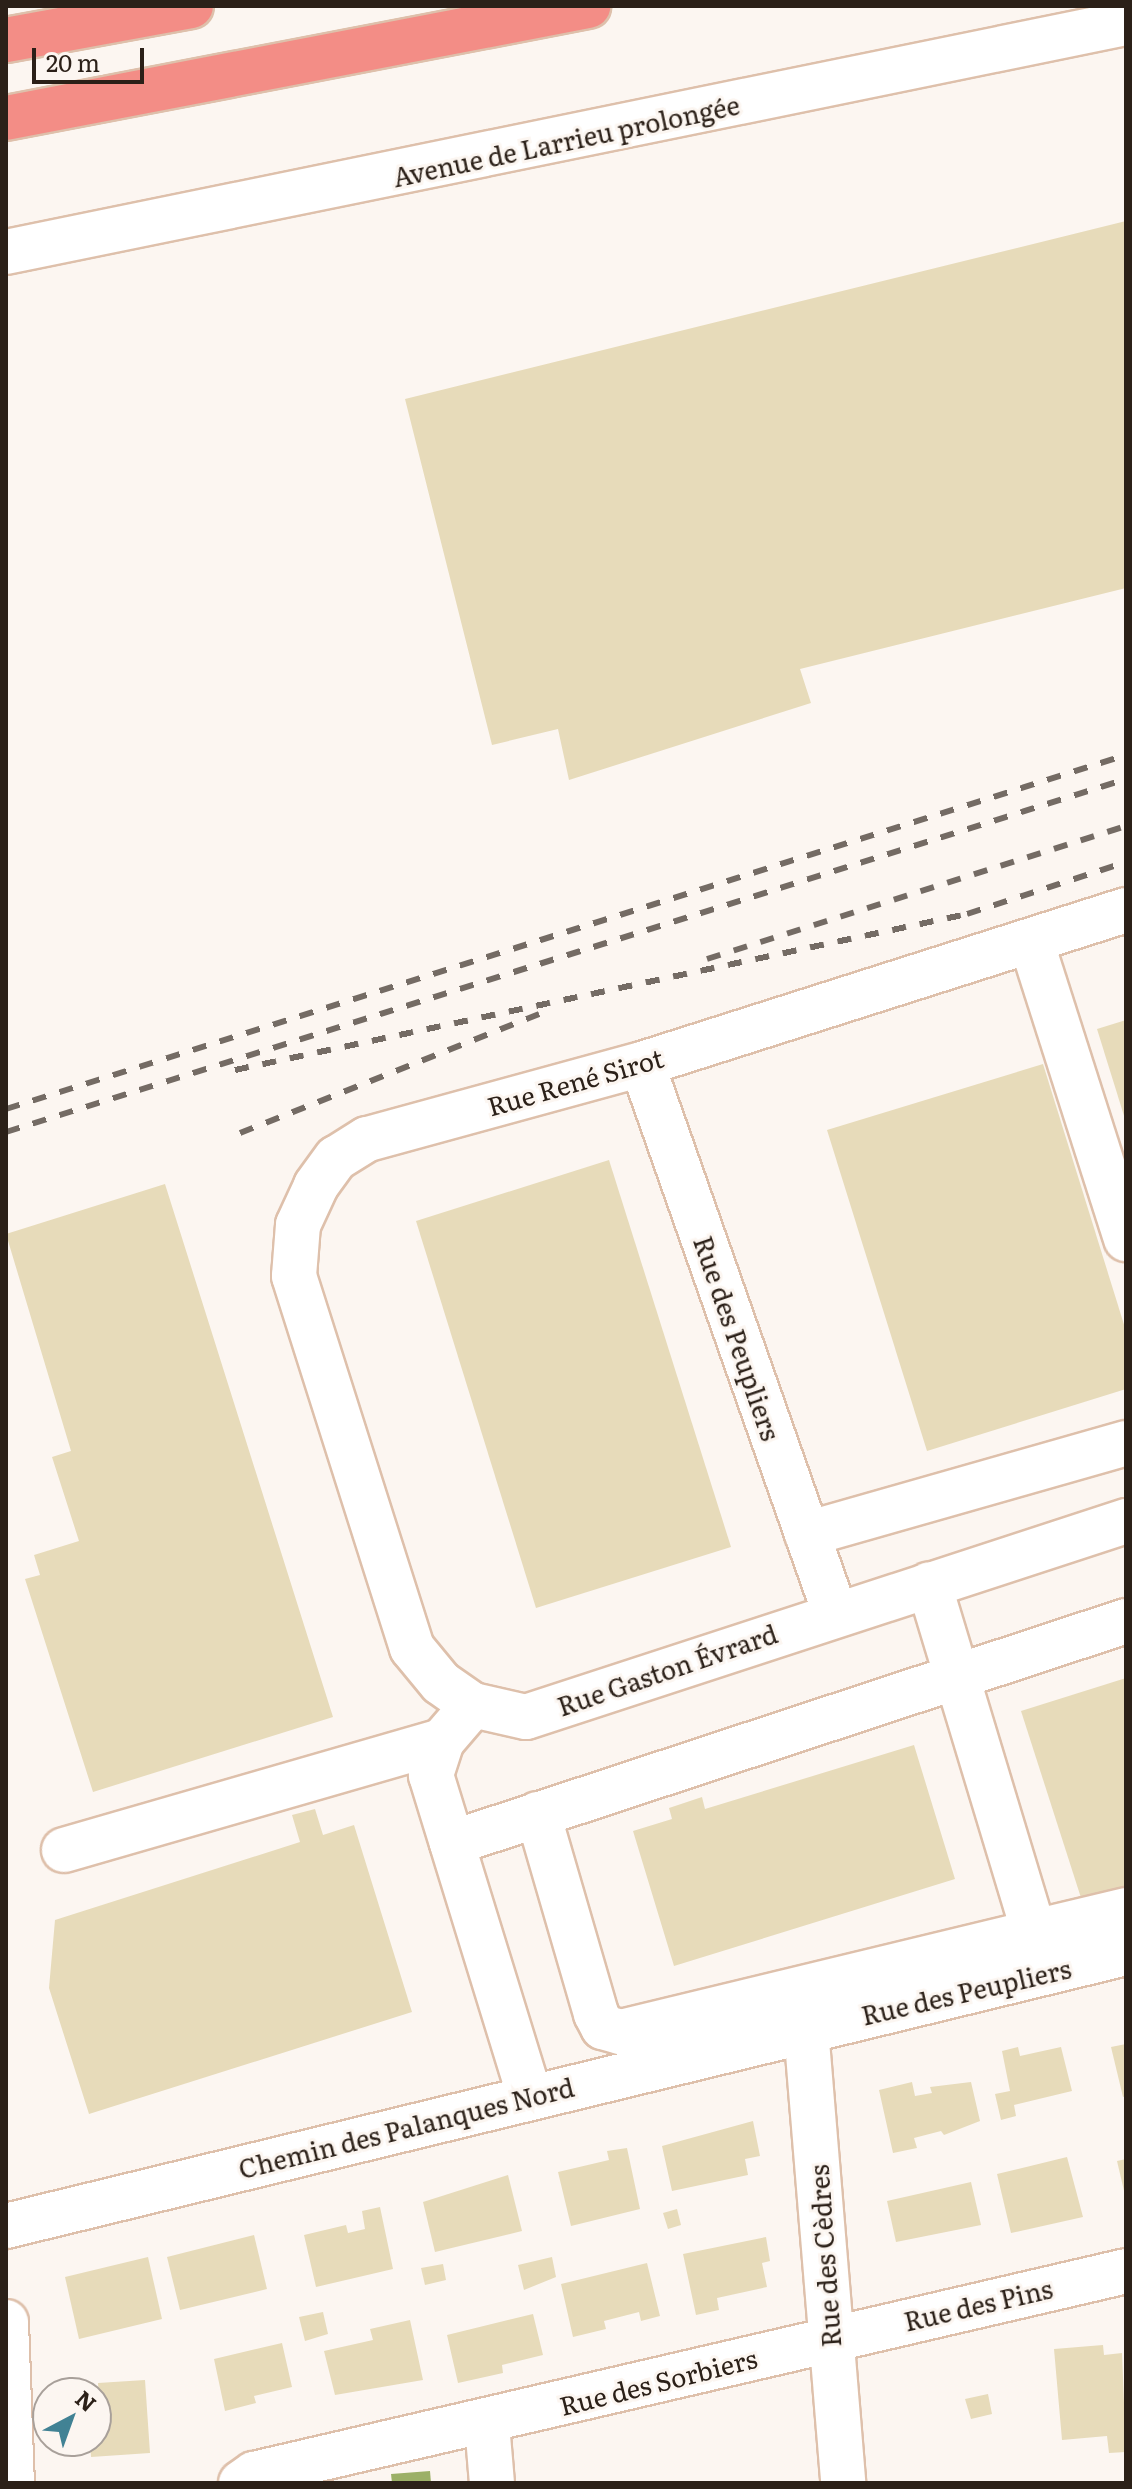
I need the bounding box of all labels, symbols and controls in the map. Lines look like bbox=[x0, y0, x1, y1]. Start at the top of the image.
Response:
scale bar bbox=[36, 32, 148, 82]
text: 20 m bbox=[46, 44, 100, 79]
street label: Avenue de Larrieu prolongée bbox=[390, 88, 742, 192]
street label: Rue René Sirot bbox=[483, 1041, 667, 1121]
street label: Rue des Peupliers bbox=[688, 1232, 788, 1444]
street label: Rue Gaston Évrard bbox=[553, 1617, 781, 1721]
street label: Rue des Peupliers bbox=[858, 1952, 1074, 2030]
street label: Chemin des Palanques Nord bbox=[235, 2070, 577, 2184]
street label: Rue des Cèdres bbox=[802, 2164, 846, 2348]
street label: Rue des Pins bbox=[901, 2272, 1055, 2336]
street label: Rue des Sorbiers bbox=[556, 2341, 760, 2421]
north arrow bbox=[32, 2377, 112, 2457]
text: N bbox=[69, 2382, 105, 2419]

